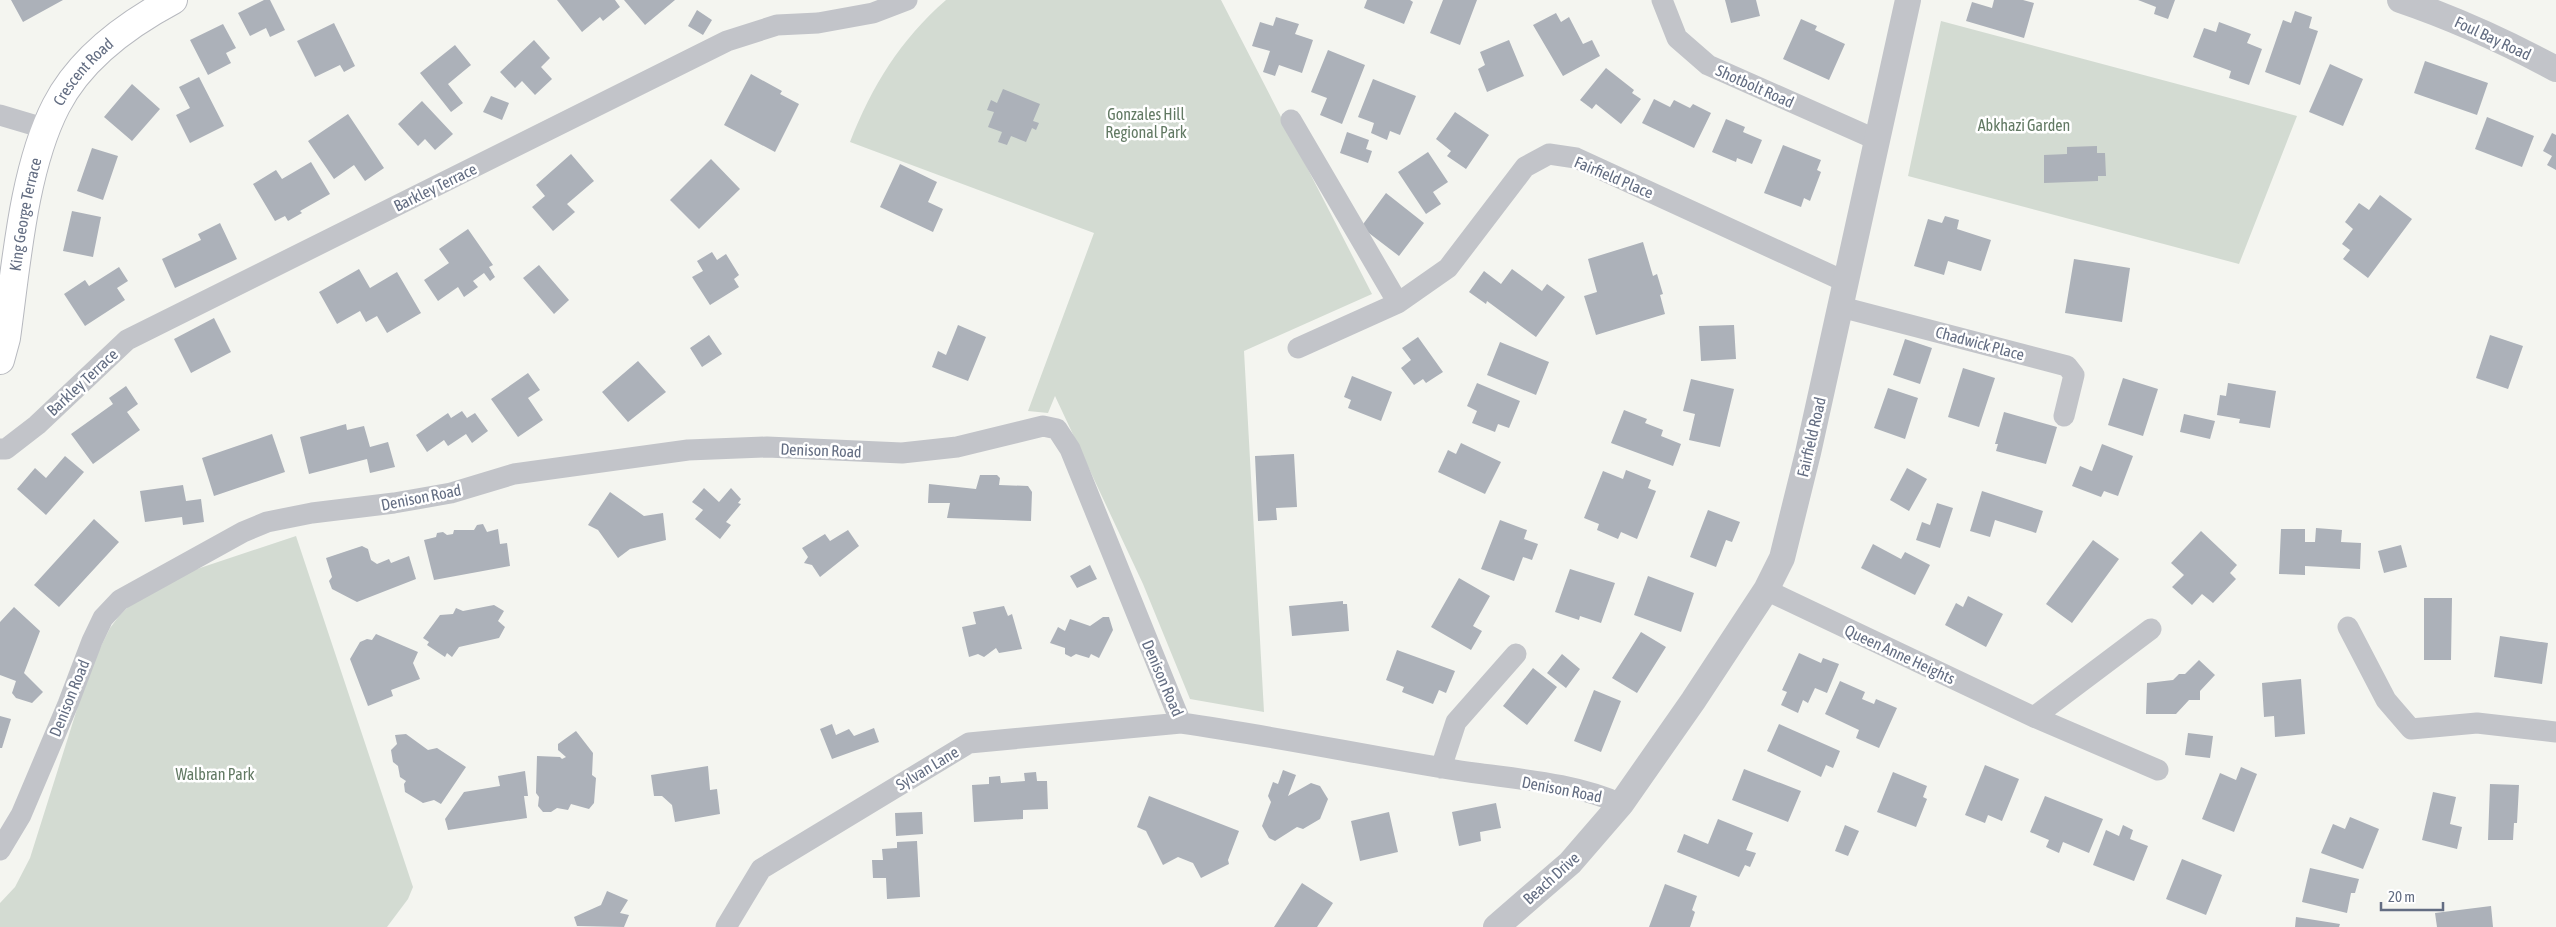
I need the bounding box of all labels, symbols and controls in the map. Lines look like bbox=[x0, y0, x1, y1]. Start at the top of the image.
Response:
street label: Foul Bay Road bbox=[2452, 12, 2534, 64]
street label: Crescent Road bbox=[49, 34, 116, 108]
street label: Shotbolt Road bbox=[1713, 61, 1797, 111]
park label: Gonzales Hill Regional Park bbox=[1105, 105, 1187, 142]
park label: Abkhazi Garden bbox=[1978, 116, 2070, 134]
street label: Fairfield Place bbox=[1572, 152, 1656, 202]
street label: King George Terrace bbox=[6, 156, 45, 272]
street label: Barkley Terrace bbox=[391, 159, 480, 216]
street label: Chadwick Place bbox=[1934, 323, 2026, 363]
street label: Barkley Terrace bbox=[43, 345, 122, 420]
street label: Fairfield Road bbox=[1793, 395, 1829, 479]
street label: Denison Road bbox=[780, 440, 862, 460]
street label: Denison Road bbox=[379, 480, 463, 514]
street label: Queen Anne Heights bbox=[1842, 621, 1958, 688]
street label: Denison Road bbox=[1139, 637, 1187, 719]
street label: Denison Road bbox=[45, 657, 93, 739]
street label: Sylvan Lane bbox=[892, 742, 962, 795]
park label: Walbran Park bbox=[176, 765, 254, 783]
street label: Denison Road bbox=[1520, 772, 1604, 806]
street label: Beach Drive bbox=[1519, 848, 1583, 908]
scale bar bbox=[2381, 880, 2444, 912]
text: 20 m bbox=[2388, 888, 2415, 905]

